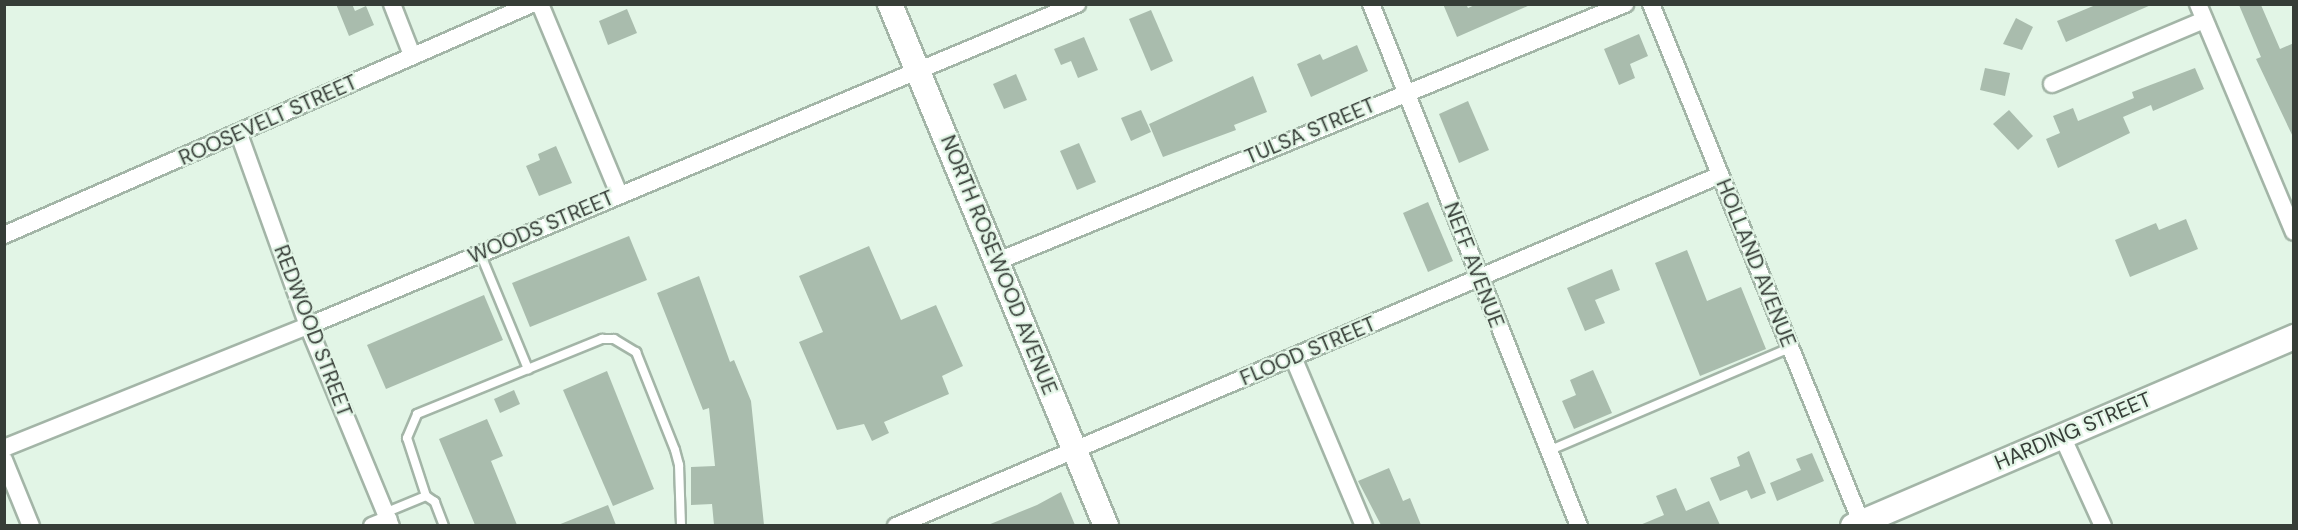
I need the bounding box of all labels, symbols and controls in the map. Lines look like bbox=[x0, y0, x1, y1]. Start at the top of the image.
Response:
street label: ROOSEVELT STREET bbox=[175, 69, 361, 171]
street label: TULSA STREET bbox=[1241, 92, 1379, 170]
street label: NORTH ROSEWOOD AVENUE bbox=[935, 131, 1063, 399]
street label: HOLLAND AVENUE bbox=[1711, 175, 1801, 351]
street label: WOODS STREET bbox=[464, 185, 618, 269]
street label: NEFF AVENUE bbox=[1439, 199, 1509, 331]
street label: REDWOOD STREET bbox=[269, 241, 357, 421]
street label: FLOOD STREET bbox=[1236, 311, 1380, 391]
street label: HARDING STREET bbox=[1991, 387, 2155, 475]

